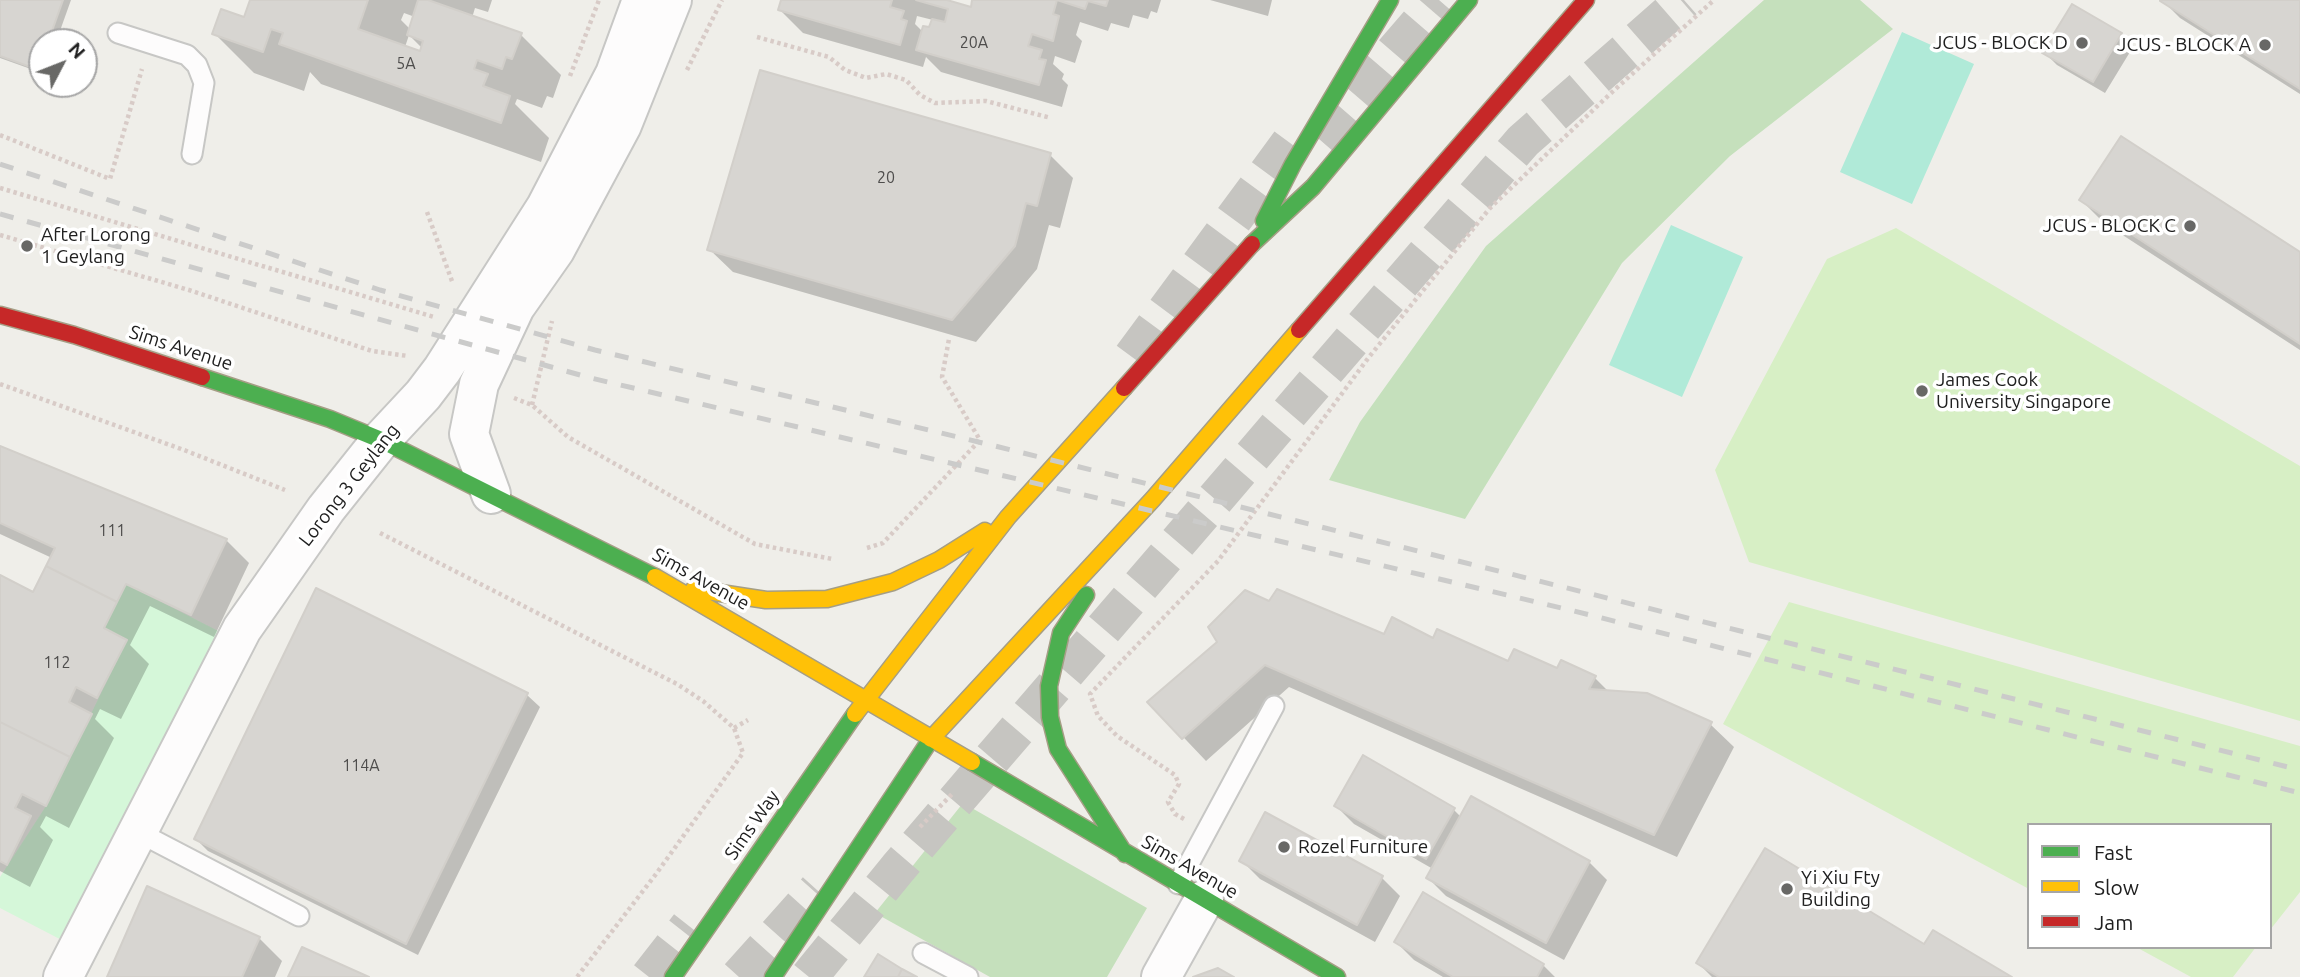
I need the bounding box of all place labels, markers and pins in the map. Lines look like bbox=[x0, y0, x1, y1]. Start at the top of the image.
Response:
place label: JCUS - BLOCK D bbox=[1933, 32, 2068, 54]
place label: JCUS - BLOCK A bbox=[2117, 34, 2251, 56]
marker: JCUS - BLOCK D bbox=[2074, 35, 2090, 51]
marker: JCUS - BLOCK A bbox=[2257, 37, 2273, 53]
place label: JCUS - BLOCK C bbox=[2043, 215, 2176, 237]
marker: JCUS - BLOCK C bbox=[2182, 218, 2198, 234]
place label: After Lorong 1 Geylang bbox=[41, 224, 151, 268]
marker: After Lorong 1 Geylang bbox=[19, 238, 35, 254]
place label: James Cook University Singapore bbox=[1936, 369, 2111, 413]
marker: James Cook University Singapore bbox=[1914, 383, 1930, 399]
place label: Rozel Furniture bbox=[1298, 836, 1428, 858]
marker: Rozel Furniture bbox=[1276, 839, 1292, 855]
place label: Yi Xiu Fty Building bbox=[1801, 867, 1880, 911]
marker: Yi Xiu Fty Building bbox=[1779, 881, 1795, 897]

